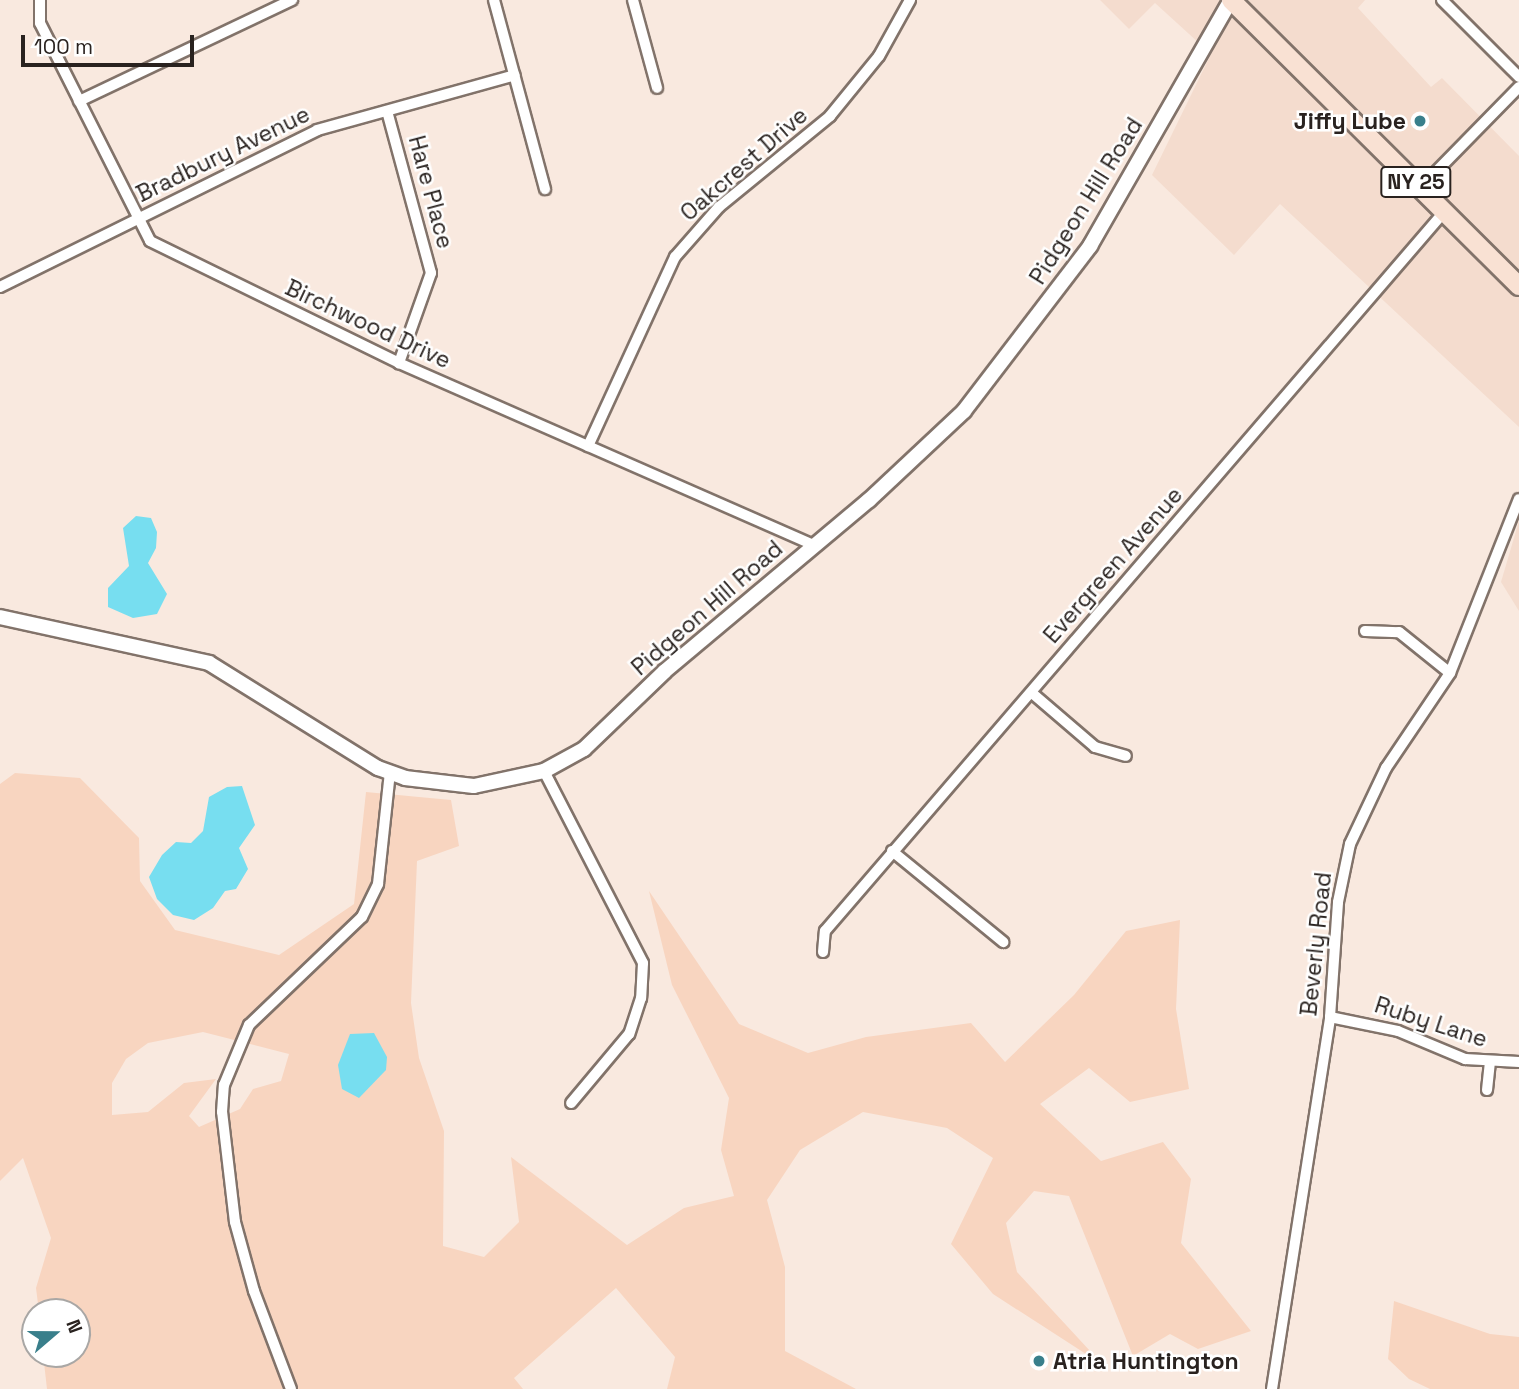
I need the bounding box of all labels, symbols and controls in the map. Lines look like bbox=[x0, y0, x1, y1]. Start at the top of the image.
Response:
scale bar bbox=[24, 21, 198, 65]
text: 100 m bbox=[34, 33, 93, 60]
street label: Bradbury Avenue bbox=[132, 100, 314, 208]
street label: Oakcrest Drive bbox=[675, 101, 813, 227]
place label: Jiffy Lube bbox=[1294, 107, 1406, 135]
street label: Pidgeon Hill Road bbox=[1024, 113, 1148, 289]
marker: Jiffy Lube bbox=[1412, 113, 1428, 129]
street label: Hare Place bbox=[403, 132, 459, 252]
road number: NY 25 bbox=[1379, 164, 1453, 200]
street label: Birchwood Drive bbox=[281, 274, 455, 374]
street label: Evergreen Avenue bbox=[1038, 481, 1188, 649]
street label: Pidgeon Hill Road bbox=[626, 535, 788, 681]
street label: Beverly Road bbox=[1295, 871, 1337, 1017]
street label: Ruby Lane bbox=[1371, 991, 1491, 1053]
north arrow bbox=[21, 1298, 91, 1368]
text: N bbox=[60, 1316, 88, 1337]
place label: Atria Huntington bbox=[1053, 1347, 1239, 1375]
marker: Atria Huntington bbox=[1031, 1353, 1047, 1369]

